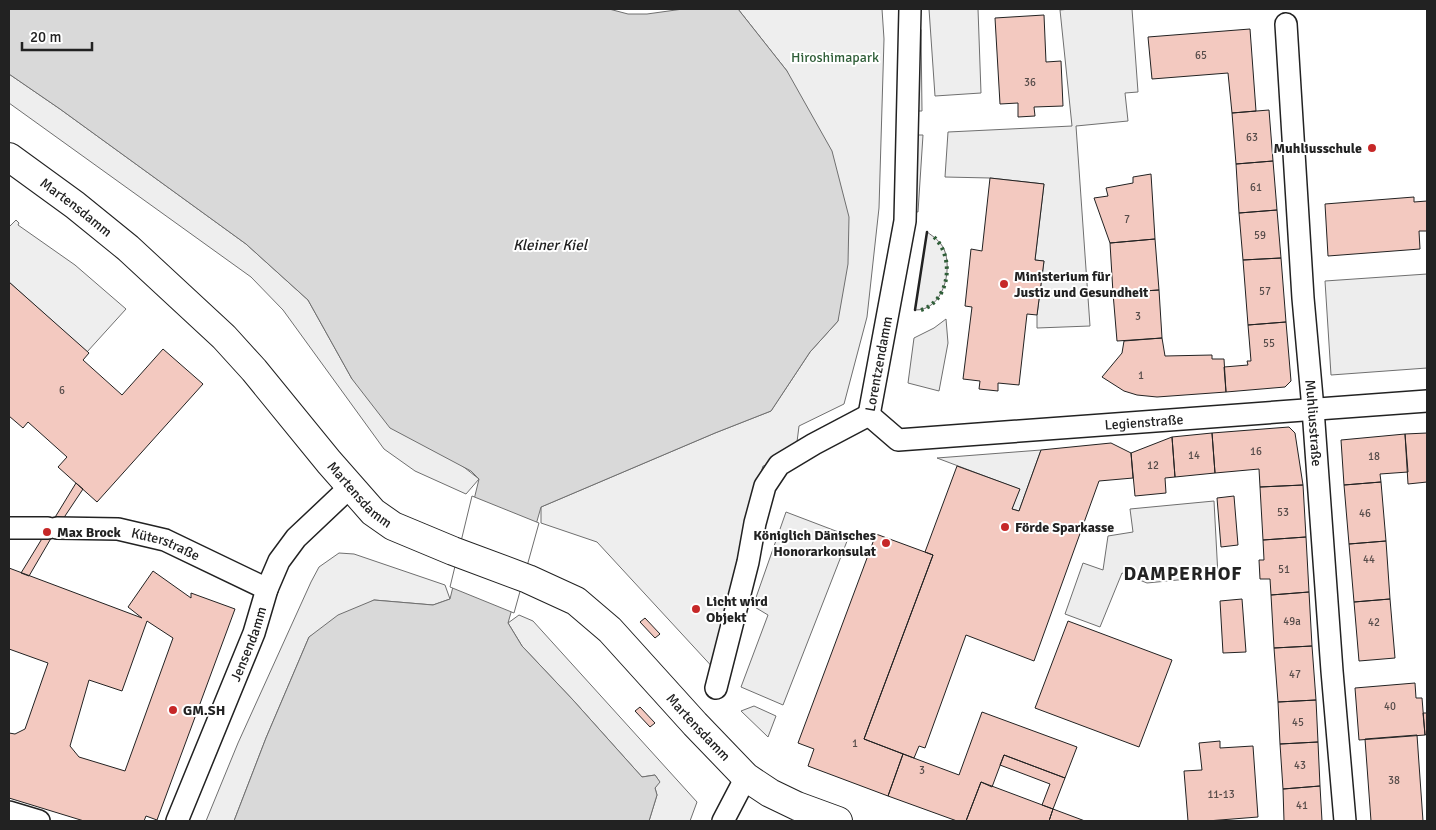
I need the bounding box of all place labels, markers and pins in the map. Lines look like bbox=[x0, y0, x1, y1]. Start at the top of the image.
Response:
place label: Muhliusschule bbox=[1273, 140, 1362, 157]
marker: Muhliusschule bbox=[1366, 142, 1378, 154]
place label: Ministerium für Justiz und Gesundheit bbox=[1014, 268, 1149, 301]
marker: Ministerium für Justiz und Gesundheit bbox=[998, 278, 1010, 290]
place label: Förde Sparkasse bbox=[1015, 519, 1114, 536]
marker: Förde Sparkasse bbox=[999, 521, 1011, 533]
place label: Max Brock bbox=[57, 524, 121, 541]
marker: Max Brock bbox=[41, 526, 53, 538]
place label: Königlich Dänisches Honorarkonsulat bbox=[753, 527, 877, 560]
marker: Königlich Dänisches Honorarkonsulat bbox=[880, 537, 892, 549]
place label: Licht wird Objekt bbox=[706, 593, 768, 626]
marker: Licht wird Objekt bbox=[690, 603, 702, 615]
place label: GM.SH bbox=[183, 702, 225, 719]
marker: GM.SH bbox=[167, 704, 179, 716]

